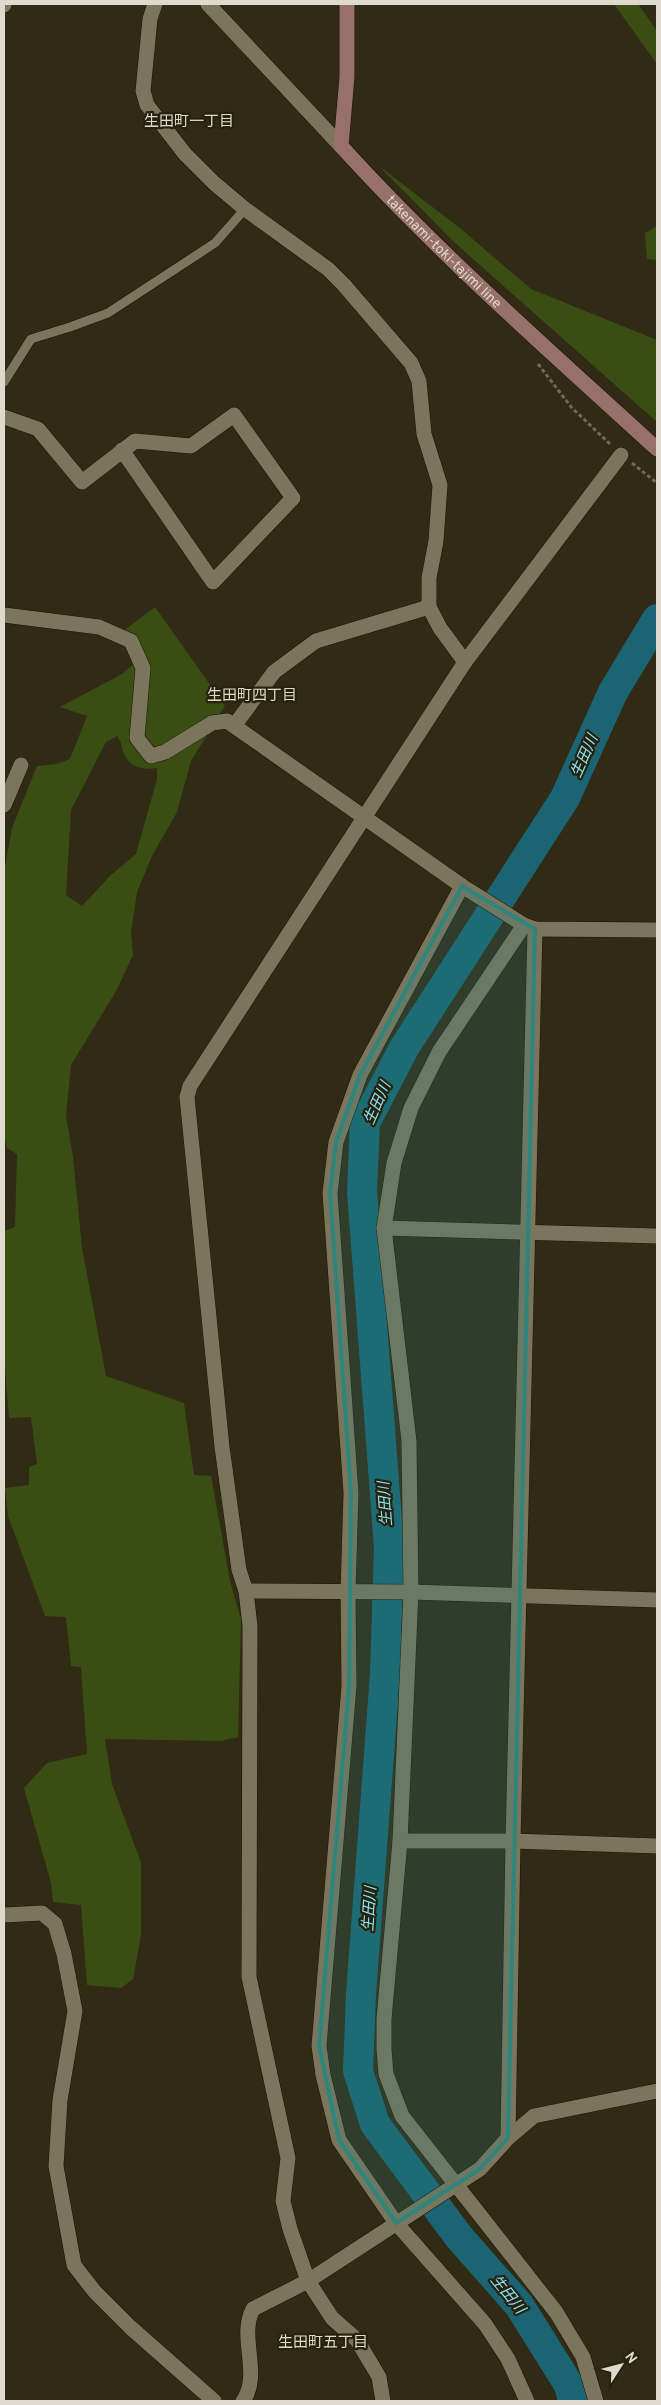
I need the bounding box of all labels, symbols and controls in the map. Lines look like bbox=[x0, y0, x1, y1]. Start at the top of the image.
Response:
district label: 生田町一丁目 bbox=[144, 113, 234, 132]
street label: takenami-toki-tajimi line bbox=[382, 192, 505, 313]
district label: 生田町四丁目 bbox=[207, 687, 297, 706]
water label: 生田川 bbox=[568, 730, 604, 781]
water label: 生田川 bbox=[361, 1077, 397, 1128]
water label: 生田川 bbox=[375, 1479, 398, 1527]
water label: 生田川 bbox=[359, 1884, 382, 1932]
water label: 生田川 bbox=[485, 2271, 530, 2320]
district label: 生田町五丁目 bbox=[278, 2334, 368, 2353]
north arrow bbox=[596, 2340, 646, 2390]
text: N bbox=[620, 2349, 640, 2367]

